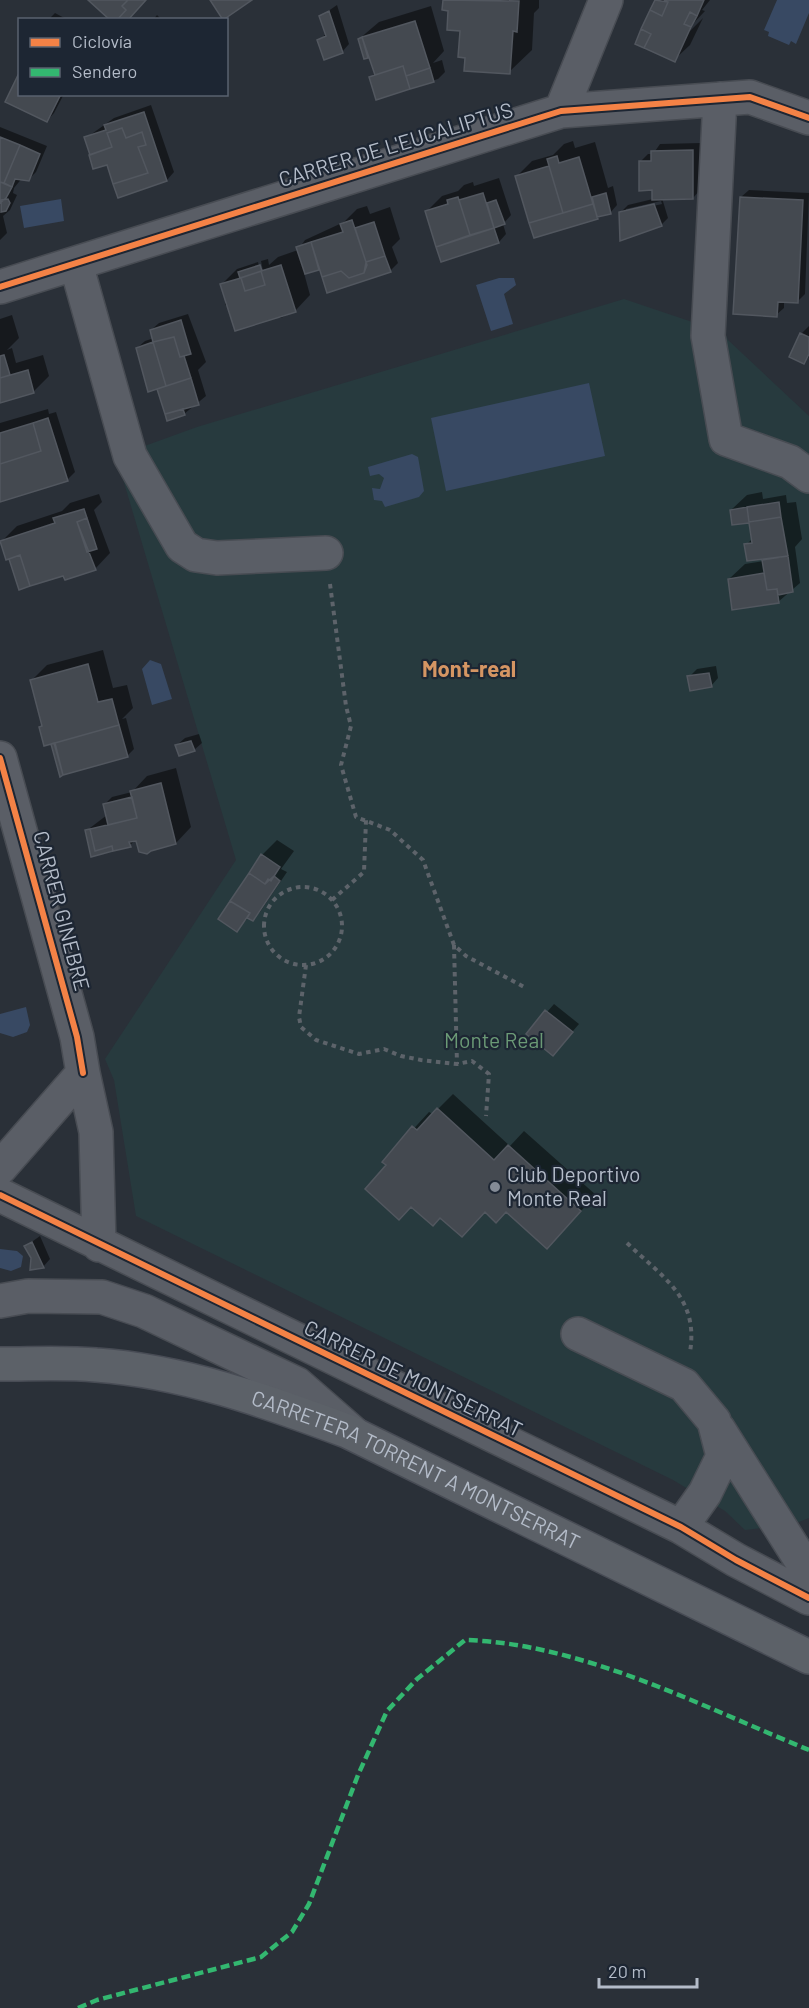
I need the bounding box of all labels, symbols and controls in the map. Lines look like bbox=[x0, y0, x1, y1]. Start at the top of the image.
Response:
legend bbox=[18, 18, 228, 96]
text: Ciclovía bbox=[72, 30, 132, 52]
text: Sendero bbox=[72, 60, 137, 82]
street label: CARRER DE L'EUCALIPTUS bbox=[275, 96, 516, 191]
district label: Mont-real bbox=[422, 655, 516, 681]
street label: CARRER GINEBRE bbox=[29, 828, 96, 993]
park label: Monte Real bbox=[444, 1027, 544, 1052]
place label: Club Deportivo Monte Real bbox=[507, 1161, 641, 1210]
marker: Club Deportivo Monte Real bbox=[488, 1180, 502, 1194]
street label: CARRER DE MONTSERRAT bbox=[300, 1314, 527, 1441]
street label: CARRETERA TORRENT A MONTSERRAT bbox=[249, 1384, 584, 1554]
scale bar bbox=[599, 1951, 696, 1989]
text: 20 m bbox=[608, 1960, 646, 1982]

